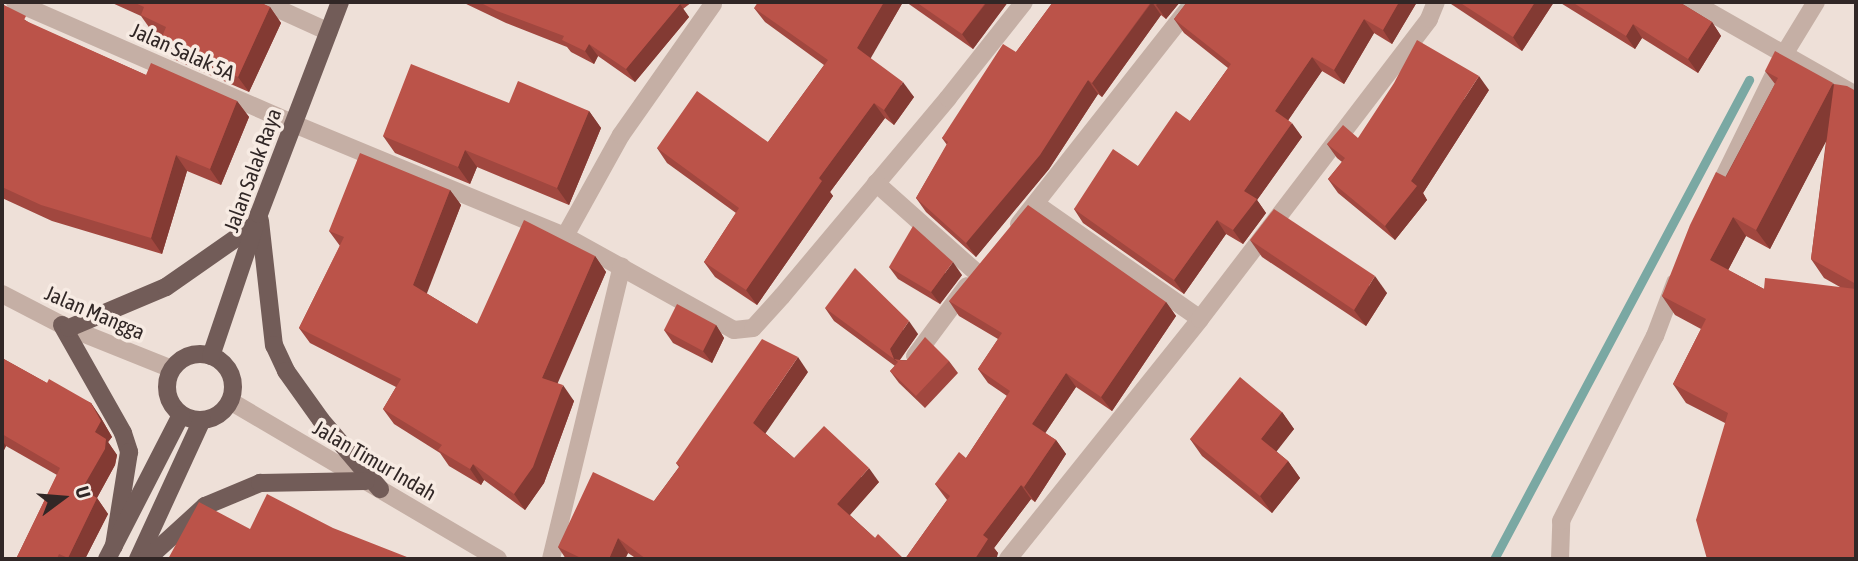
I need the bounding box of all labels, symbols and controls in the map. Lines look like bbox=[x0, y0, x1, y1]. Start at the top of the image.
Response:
street label: Jalan Salak 5A bbox=[127, 17, 239, 85]
street label: Jalan Salak Raya bbox=[218, 105, 286, 235]
street label: Jalan Mangga bbox=[41, 280, 149, 344]
street label: Jalan Timur Indah bbox=[309, 415, 441, 505]
north arrow bbox=[28, 463, 98, 533]
text: U bbox=[71, 484, 95, 501]

